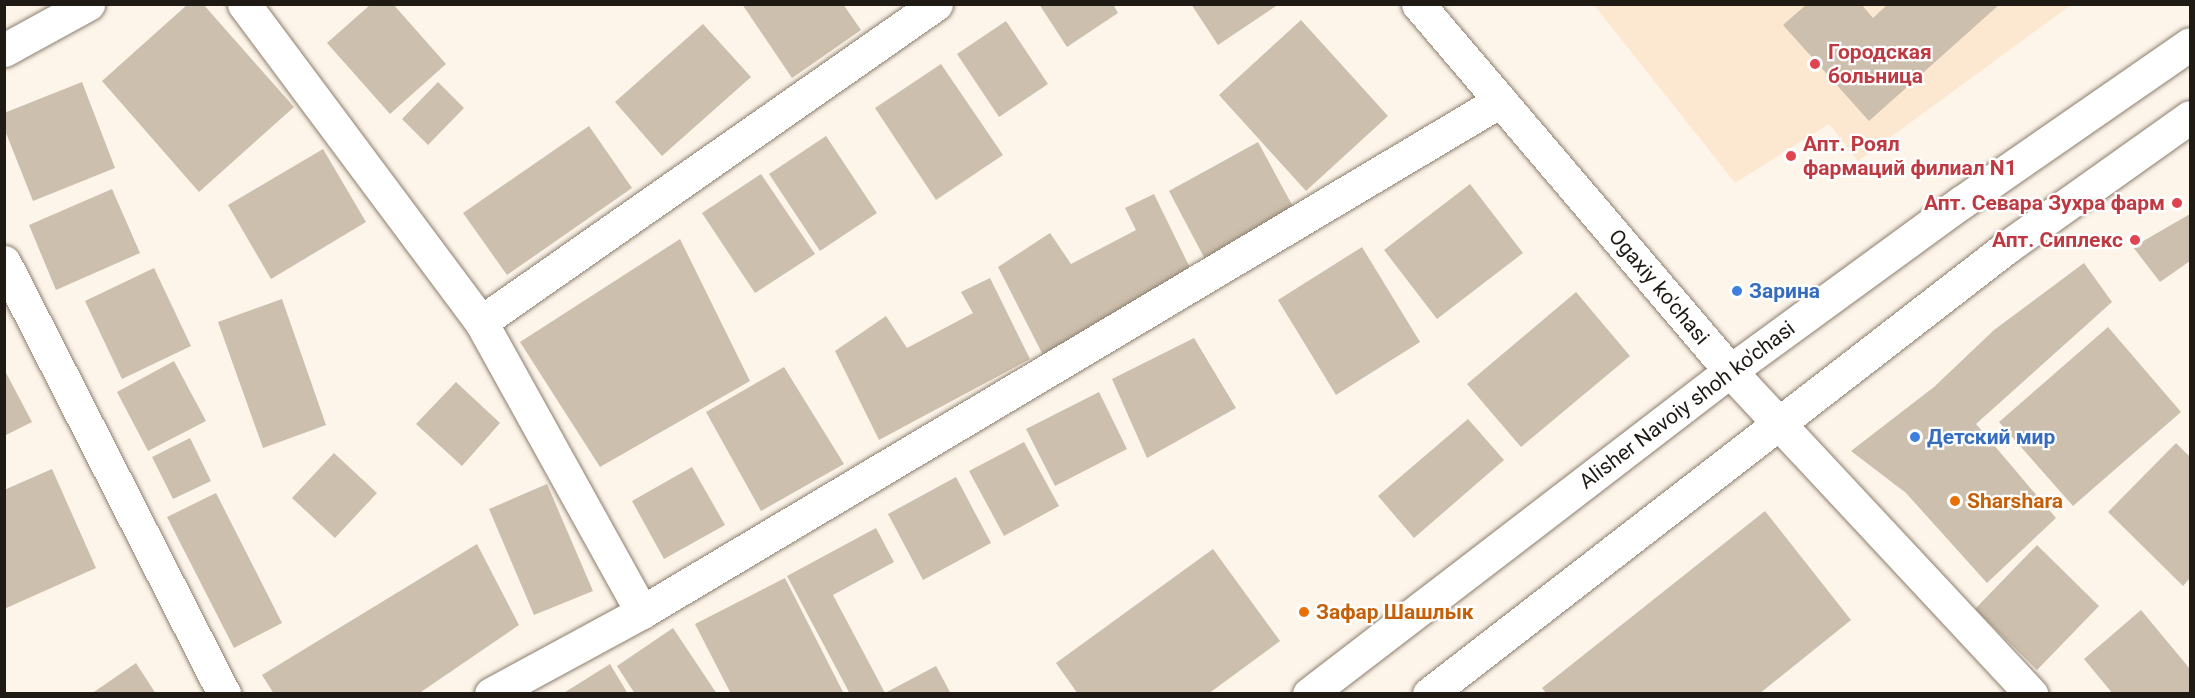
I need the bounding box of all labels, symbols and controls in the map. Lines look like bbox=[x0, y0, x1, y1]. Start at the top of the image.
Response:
place label: Городская больница bbox=[1828, 39, 1932, 89]
marker: Городская больница bbox=[1806, 55, 1824, 73]
place label: Апт. Роял фармаций филиал N1 bbox=[1803, 131, 2017, 181]
marker: Апт. Роял фармаций филиал N1 bbox=[1784, 149, 1798, 163]
place label: Апт. Севара Зухра фарм bbox=[1924, 190, 2165, 216]
marker: Апт. Севара Зухра фарм bbox=[2170, 196, 2184, 210]
street label: Ogaxiy ko'chasi bbox=[1604, 224, 1714, 350]
place label: Апт. Сиплекс bbox=[1992, 227, 2123, 253]
marker: Апт. Сиплекс bbox=[2128, 233, 2142, 247]
place label: Зарина bbox=[1749, 278, 1820, 304]
marker: Зарина bbox=[1730, 284, 1744, 298]
street label: Alisher Navoiy shoh ko'chasi bbox=[1574, 316, 1800, 494]
place label: Детский мир bbox=[1927, 424, 2055, 450]
marker: Детский мир bbox=[1908, 430, 1922, 444]
place label: Sharshara bbox=[1967, 488, 2063, 514]
marker: Sharshara bbox=[1948, 494, 1962, 508]
place label: Зафар Шашлык bbox=[1316, 599, 1474, 625]
marker: Зафар Шашлык bbox=[1297, 605, 1311, 619]

